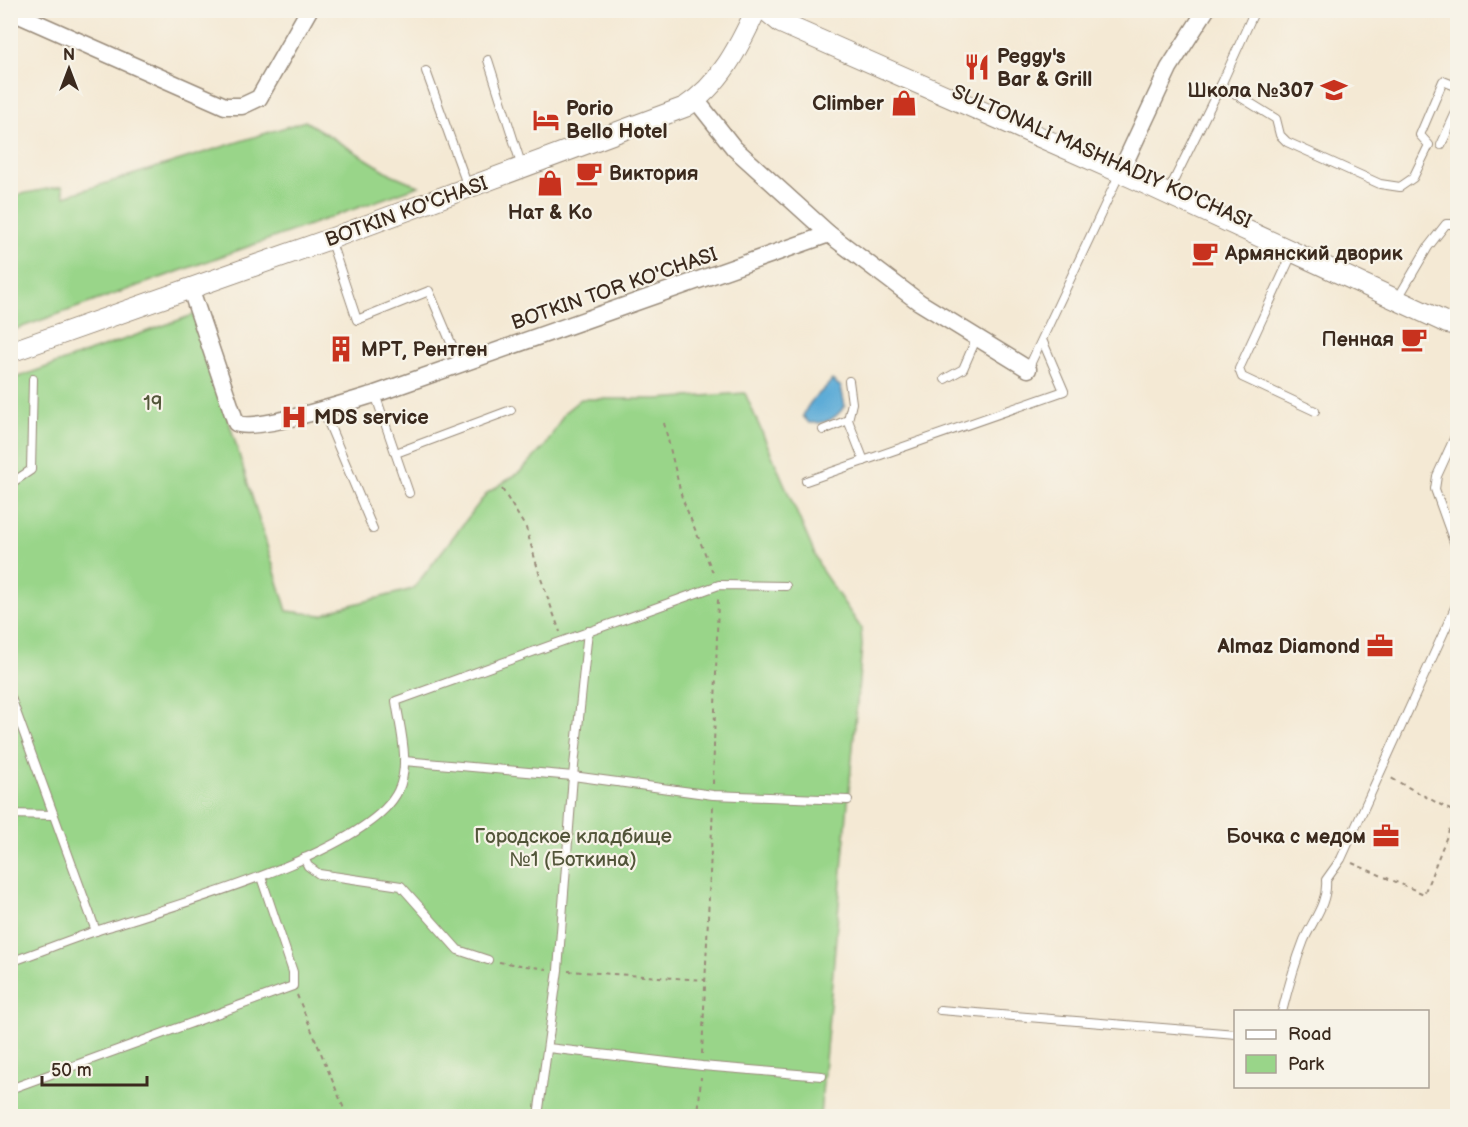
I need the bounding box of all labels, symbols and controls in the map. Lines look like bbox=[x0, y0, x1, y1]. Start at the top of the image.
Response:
north arrow bbox=[39, 39, 99, 99]
place label: Peggy's Bar & Grill bbox=[997, 45, 1092, 92]
text: N bbox=[63, 46, 75, 65]
restaurant icon: Peggy's Bar & Grill bbox=[962, 52, 992, 82]
school or university icon: Школа №307 bbox=[1319, 75, 1349, 105]
place label: Школа №307 bbox=[1187, 79, 1314, 103]
street label: SULTONALI MASHHADIY KO'CHASI bbox=[948, 80, 1255, 234]
shop icon: Climber bbox=[889, 88, 919, 118]
place label: Climber bbox=[812, 92, 885, 116]
place label: Porio Bello Hotel bbox=[566, 97, 668, 144]
hotel icon: Porio Bello Hotel bbox=[531, 105, 561, 135]
cafe icon: Виктория bbox=[574, 158, 604, 188]
place label: Виктория bbox=[609, 162, 699, 186]
shop icon: Нат & Ко bbox=[535, 168, 565, 198]
street label: BOTKIN KO'CHASI bbox=[322, 171, 491, 253]
place label: Нат & Ко bbox=[508, 201, 592, 225]
cafe icon: Армянский дворик bbox=[1190, 238, 1220, 268]
street label: BOTKIN TOR KO'CHASI bbox=[508, 242, 720, 335]
place label: Армянский дворик bbox=[1224, 242, 1403, 266]
cafe icon: Пенная bbox=[1399, 324, 1429, 354]
place label: Пенная bbox=[1322, 328, 1394, 352]
building icon: МРТ, Рентген bbox=[326, 334, 356, 364]
place label: МРТ, Рентген bbox=[361, 338, 488, 362]
park label: 19 bbox=[143, 392, 163, 416]
hospital icon: MDS service bbox=[279, 402, 309, 432]
place label: MDS service bbox=[314, 406, 429, 430]
office icon: Almaz Diamond bbox=[1365, 631, 1395, 661]
place label: Almaz Diamond bbox=[1216, 635, 1360, 659]
office icon: Бочка с медом bbox=[1371, 821, 1401, 851]
park label: Городское кладбище №1 (Боткина) bbox=[474, 825, 672, 872]
place label: Бочка с медом bbox=[1226, 825, 1366, 849]
legend bbox=[1234, 1010, 1429, 1088]
text: Road bbox=[1288, 1024, 1332, 1045]
scale bar bbox=[42, 1049, 147, 1087]
text: Park bbox=[1288, 1054, 1324, 1075]
text: 50 m bbox=[51, 1060, 92, 1081]

